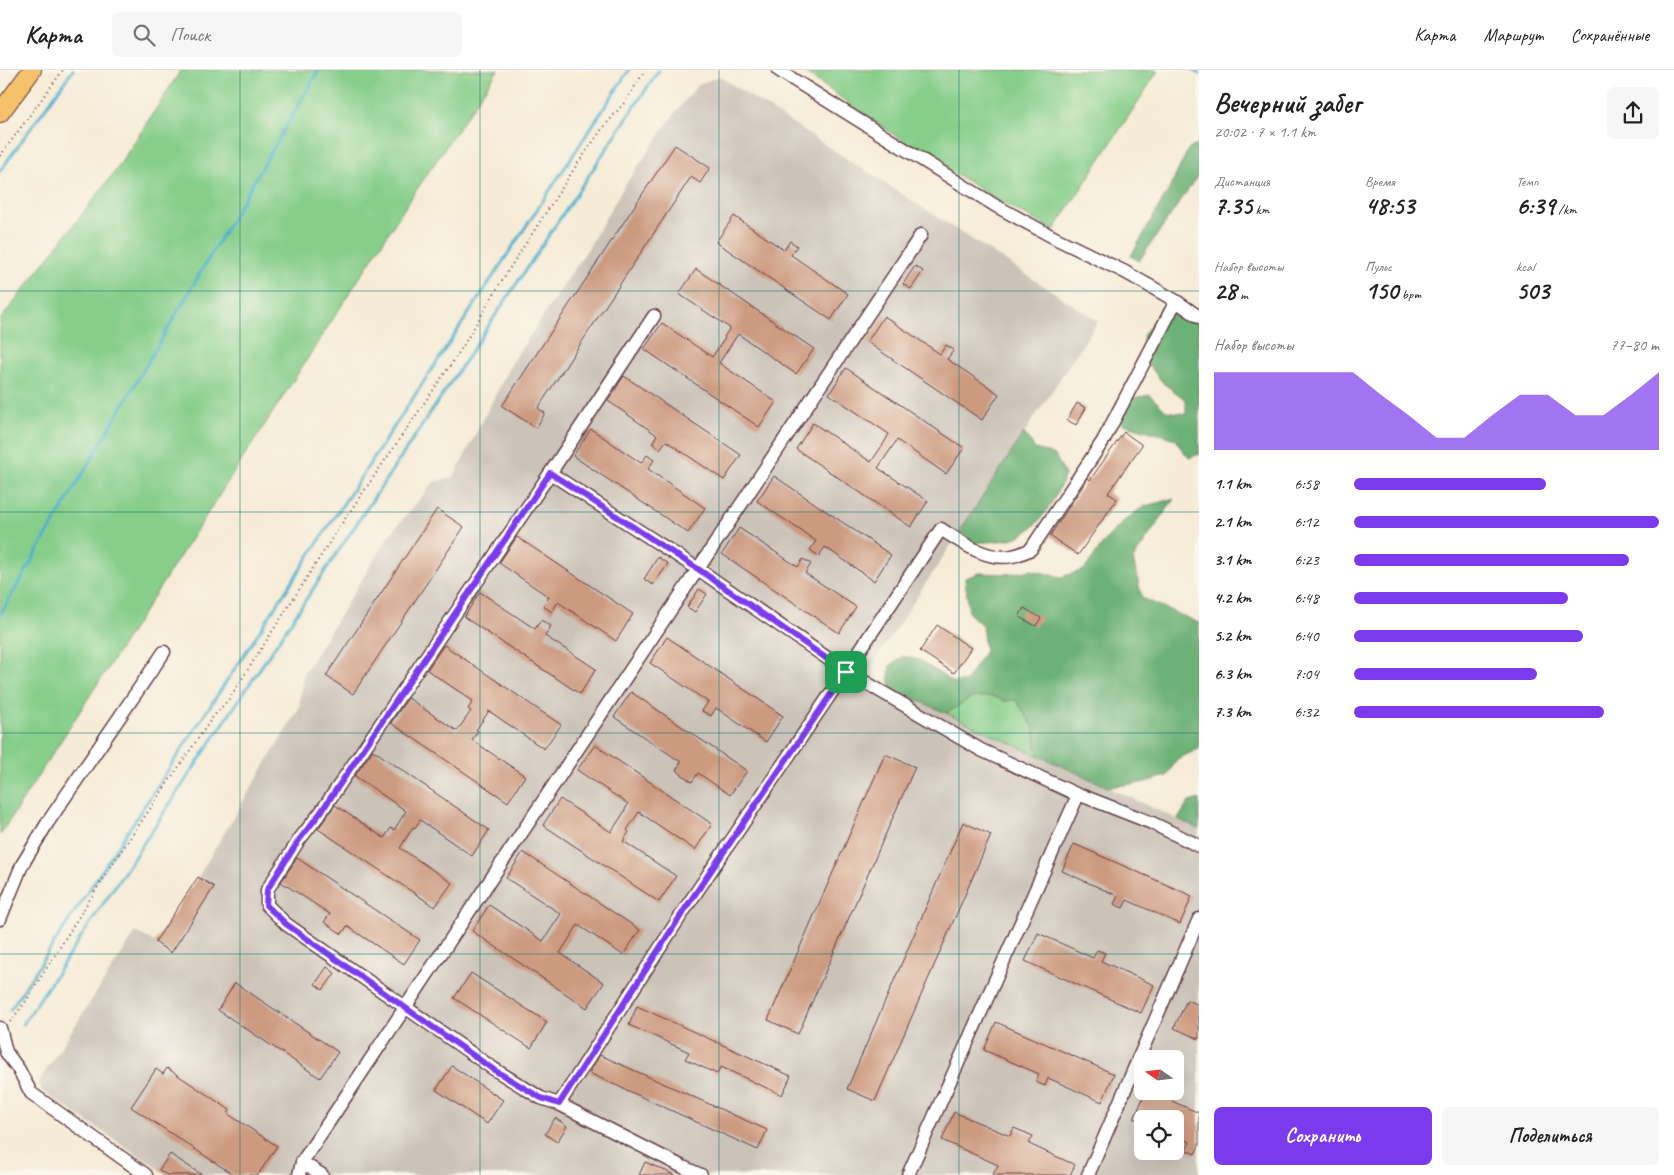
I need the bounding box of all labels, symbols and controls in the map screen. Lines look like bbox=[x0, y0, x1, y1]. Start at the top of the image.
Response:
search box bbox=[112, 12, 462, 57]
text: Карта bbox=[25, 20, 82, 50]
icon: search bbox=[130, 21, 158, 49]
text: Поиск bbox=[170, 23, 210, 47]
text: Карта bbox=[1414, 24, 1455, 46]
text: Маршрут bbox=[1483, 24, 1543, 46]
text: Сохранённые bbox=[1571, 24, 1649, 46]
text: Вечерний забег bbox=[1214, 85, 1361, 120]
button: share bbox=[1607, 87, 1659, 139]
text: 20:02 · 7 × 1.1 km bbox=[1214, 122, 1316, 142]
text: Дистанция bbox=[1214, 173, 1270, 190]
text: Время bbox=[1365, 173, 1395, 190]
text: Темп bbox=[1516, 173, 1539, 190]
text: 7.35 bbox=[1214, 190, 1252, 222]
text: 48:53 bbox=[1365, 190, 1415, 222]
text: 6:39 bbox=[1516, 190, 1555, 222]
text: km bbox=[1252, 201, 1269, 218]
text: /km bbox=[1555, 201, 1577, 218]
text: Набор высоты bbox=[1214, 258, 1283, 275]
text: Пульс bbox=[1365, 258, 1392, 275]
text: kcal bbox=[1516, 258, 1535, 275]
text: 28 bbox=[1214, 275, 1237, 307]
text: 150 bbox=[1365, 275, 1398, 307]
text: 503 bbox=[1516, 275, 1549, 307]
text: m bbox=[1237, 286, 1248, 303]
text: bpm bbox=[1398, 286, 1421, 303]
text: Набор высоты bbox=[1214, 335, 1293, 355]
text: 77–80 m bbox=[1610, 335, 1659, 355]
text: 1.1 km bbox=[1214, 474, 1251, 494]
text: 6:58 bbox=[1294, 474, 1319, 494]
text: 2.1 km bbox=[1214, 512, 1251, 532]
text: 6:12 bbox=[1294, 512, 1319, 532]
text: 3.1 km bbox=[1214, 550, 1251, 570]
text: 6:23 bbox=[1294, 550, 1319, 570]
text: 4.2 km bbox=[1214, 588, 1251, 608]
text: 6:48 bbox=[1294, 588, 1319, 608]
text: 5.2 km bbox=[1214, 626, 1251, 646]
text: 6:40 bbox=[1294, 626, 1319, 646]
pin bbox=[825, 651, 867, 693]
icon: arrive bbox=[832, 658, 860, 686]
text: 6.3 km bbox=[1214, 664, 1252, 684]
text: 7:04 bbox=[1294, 664, 1319, 684]
text: 7.3 km bbox=[1214, 702, 1251, 722]
text: 6:32 bbox=[1294, 702, 1319, 722]
north arrow bbox=[1134, 1050, 1184, 1100]
map controls bbox=[1134, 1050, 1184, 1160]
button: Сохранить bbox=[1214, 1107, 1432, 1165]
button: Поделиться bbox=[1442, 1107, 1659, 1165]
button: locate bbox=[1134, 1110, 1184, 1160]

